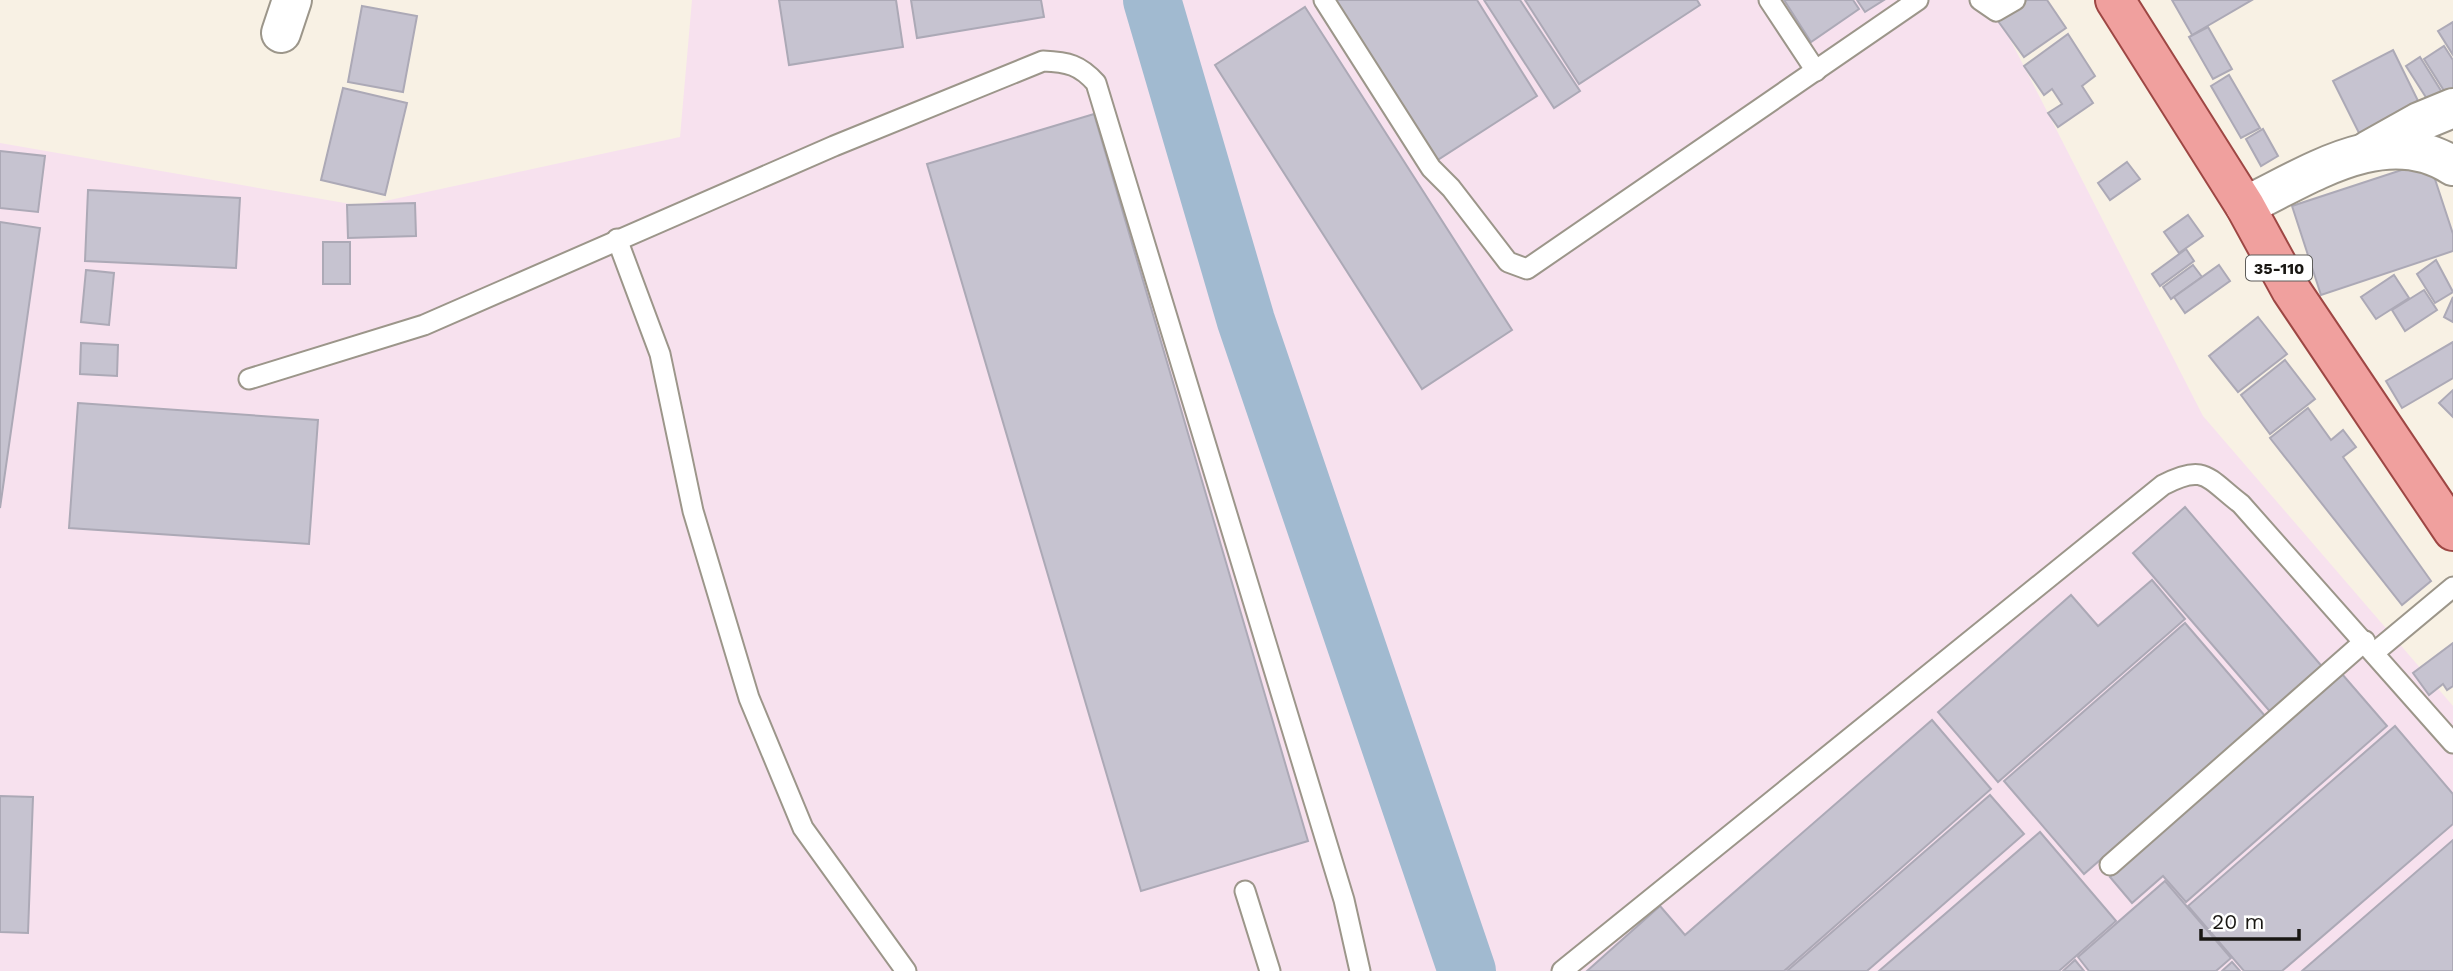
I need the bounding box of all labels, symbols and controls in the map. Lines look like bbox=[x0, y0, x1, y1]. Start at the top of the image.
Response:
road number: 35-110 bbox=[2246, 256, 2312, 280]
scale bar bbox=[2201, 898, 2299, 942]
text: 20 m bbox=[2212, 909, 2264, 934]

